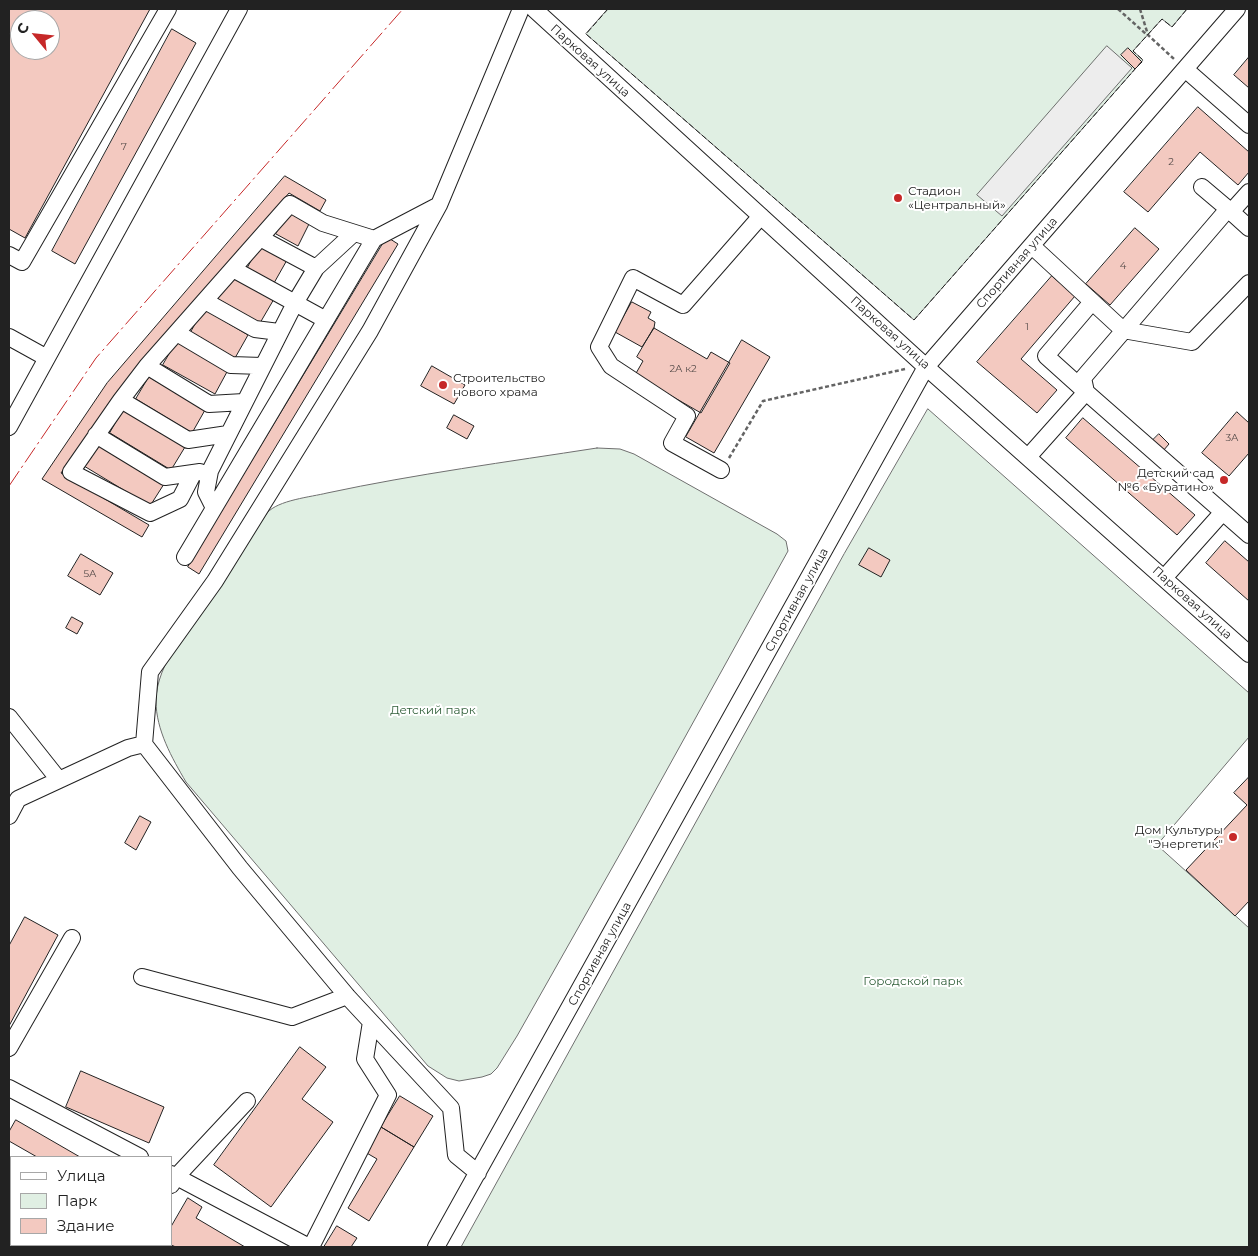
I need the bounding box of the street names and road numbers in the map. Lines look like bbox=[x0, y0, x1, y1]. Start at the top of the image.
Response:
street label: Парковая улица bbox=[547, 22, 633, 100]
street label: Спортивная улица bbox=[973, 214, 1061, 312]
street label: Парковая улица bbox=[847, 294, 933, 372]
street label: Спортивная улица bbox=[762, 546, 832, 654]
street label: Парковая улица bbox=[1149, 564, 1235, 642]
street label: Спортивная улица bbox=[565, 900, 635, 1008]

